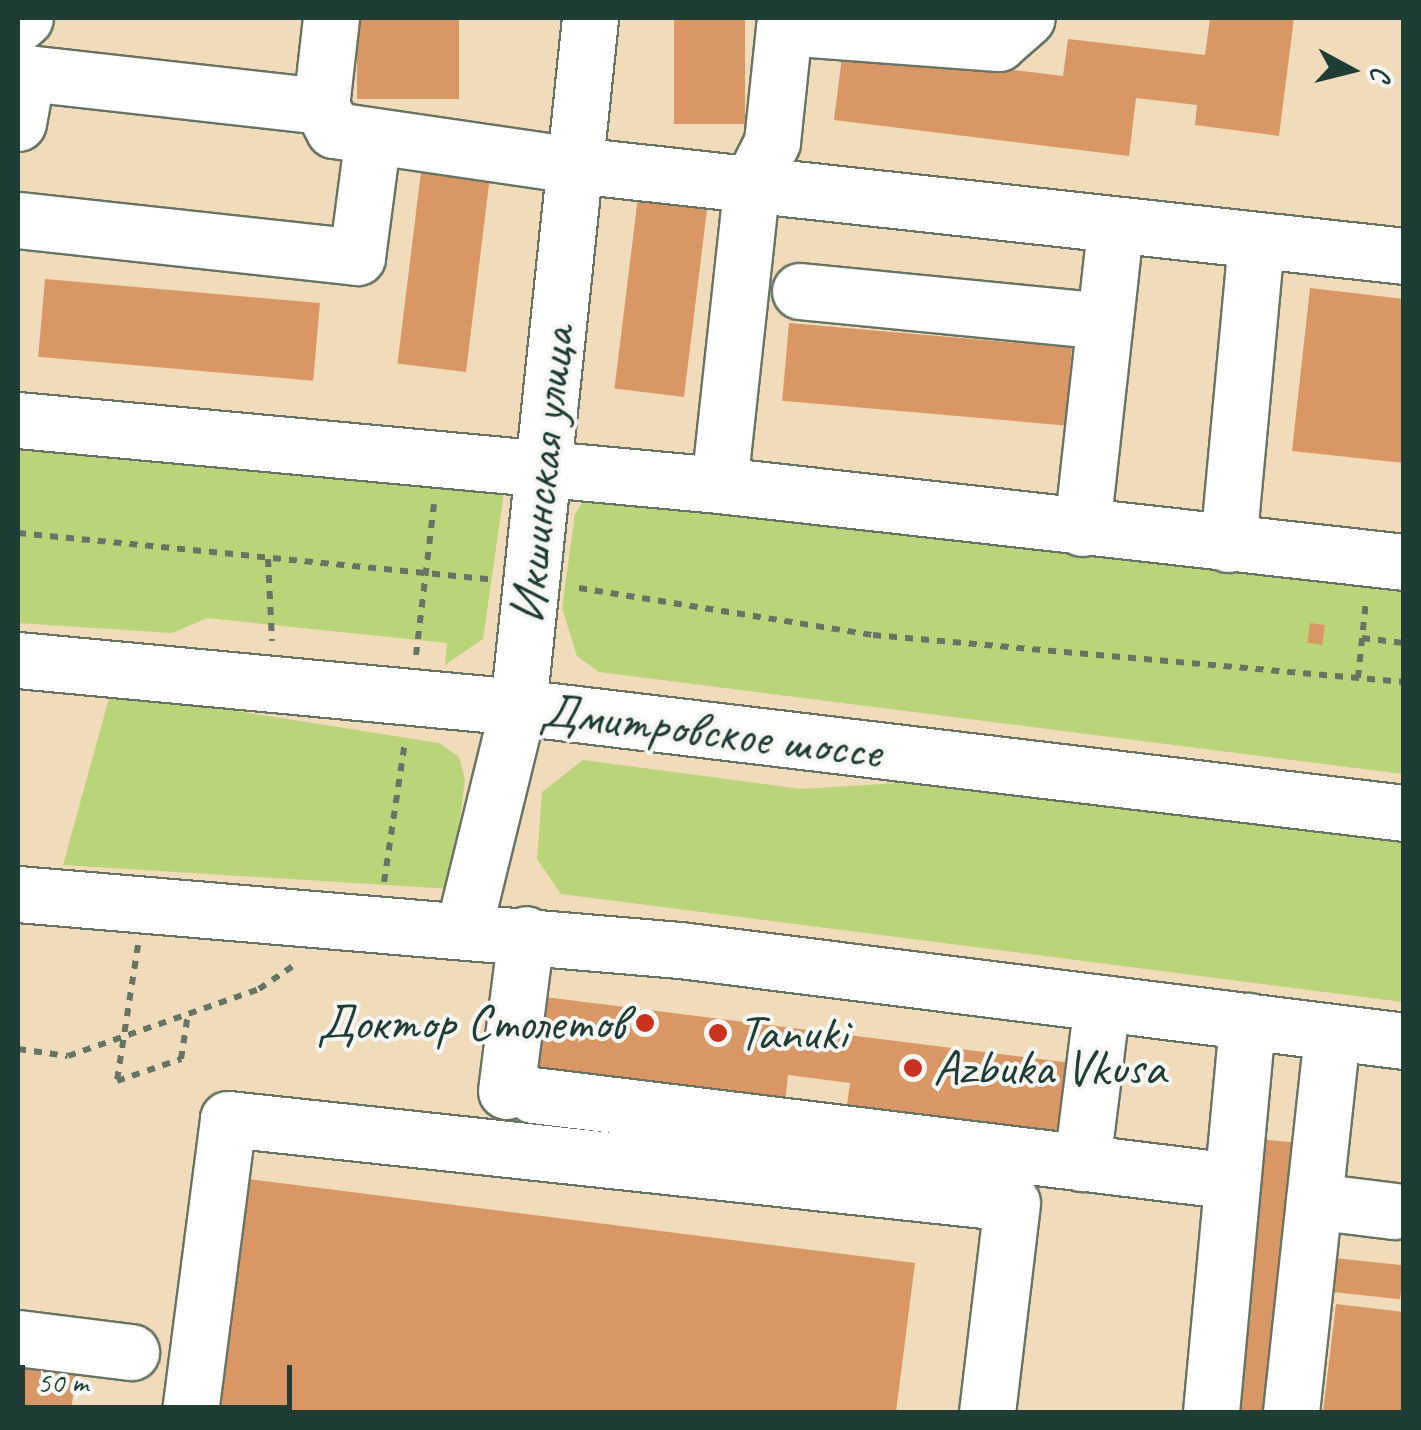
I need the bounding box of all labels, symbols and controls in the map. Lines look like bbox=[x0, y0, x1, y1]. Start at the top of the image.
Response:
north arrow bbox=[1301, 20, 1401, 120]
text: С bbox=[1363, 65, 1399, 83]
street label: Икшинская улица bbox=[497, 324, 587, 626]
street label: Дмитровское шоссе bbox=[537, 680, 885, 782]
place label: Доктор Столетов bbox=[316, 993, 625, 1053]
place label: Tanuki bbox=[738, 1003, 847, 1063]
marker: Доктор Столетов bbox=[634, 1012, 656, 1034]
marker: Tanuki bbox=[707, 1022, 729, 1044]
place label: Azbuka Vkusa bbox=[933, 1038, 1164, 1098]
marker: Azbuka Vkusa bbox=[902, 1057, 924, 1079]
scale bar bbox=[25, 1345, 298, 1407]
text: 50 m bbox=[37, 1363, 88, 1401]

